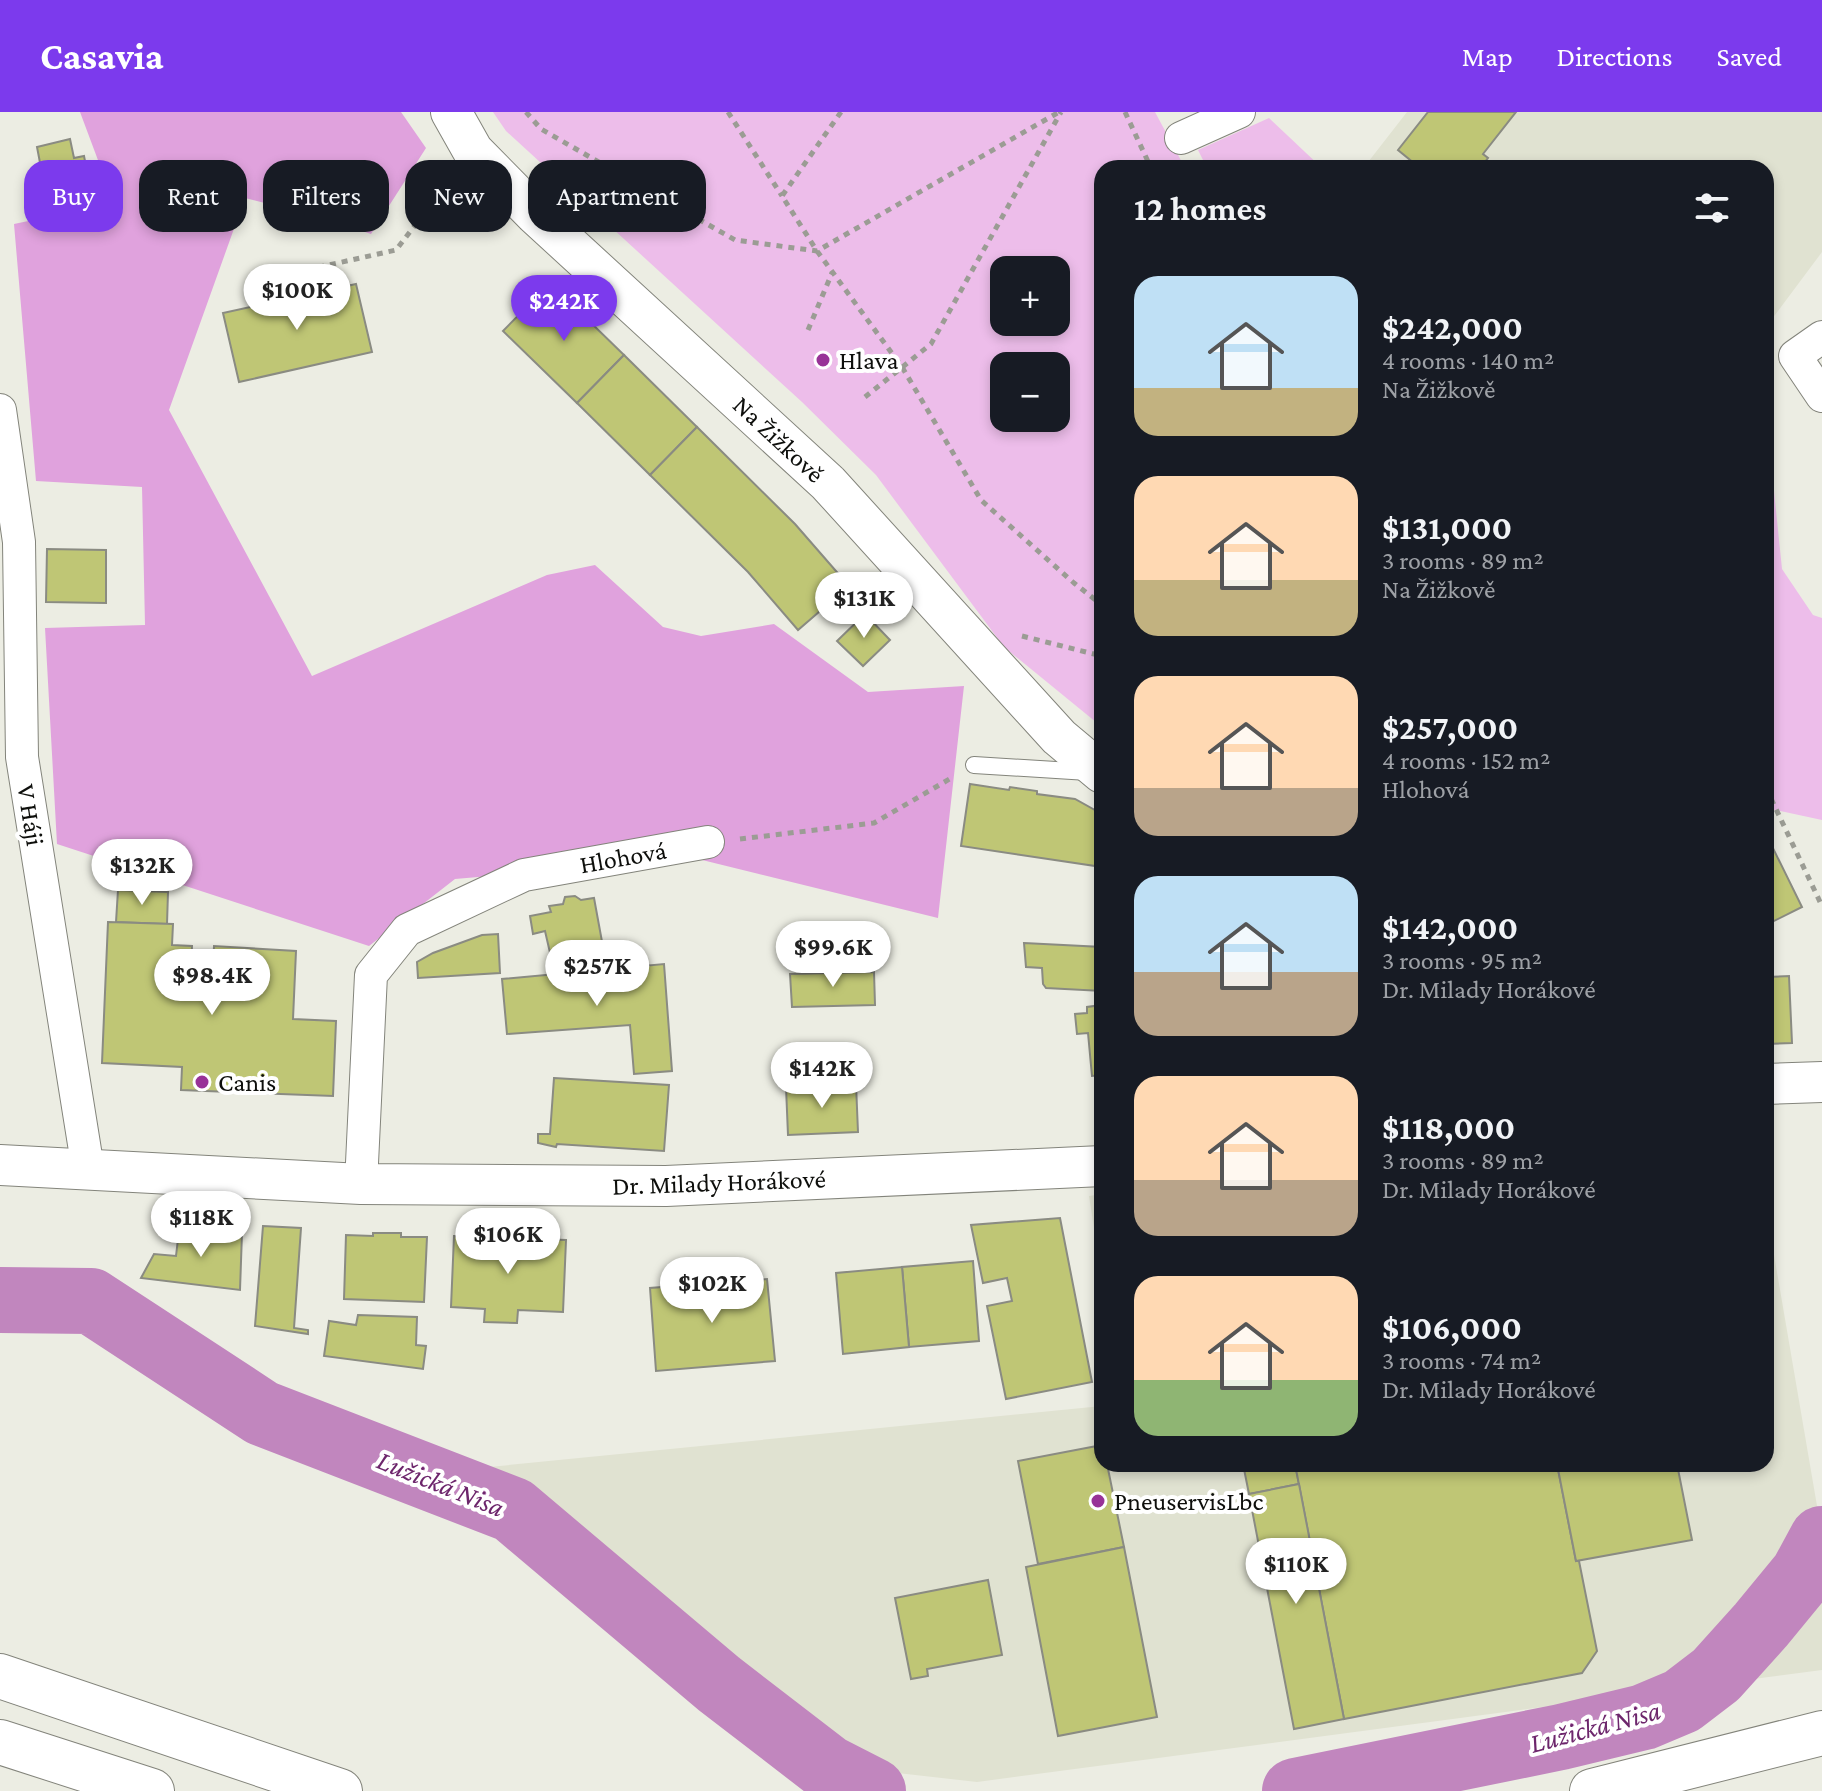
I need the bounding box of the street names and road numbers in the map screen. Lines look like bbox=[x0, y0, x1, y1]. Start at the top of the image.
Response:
street label: Na Žižkově bbox=[727, 390, 830, 489]
street label: V Háji bbox=[11, 782, 50, 848]
street label: Hlohová bbox=[578, 836, 669, 879]
street label: Dr. Milady Horákové bbox=[612, 1164, 826, 1201]

